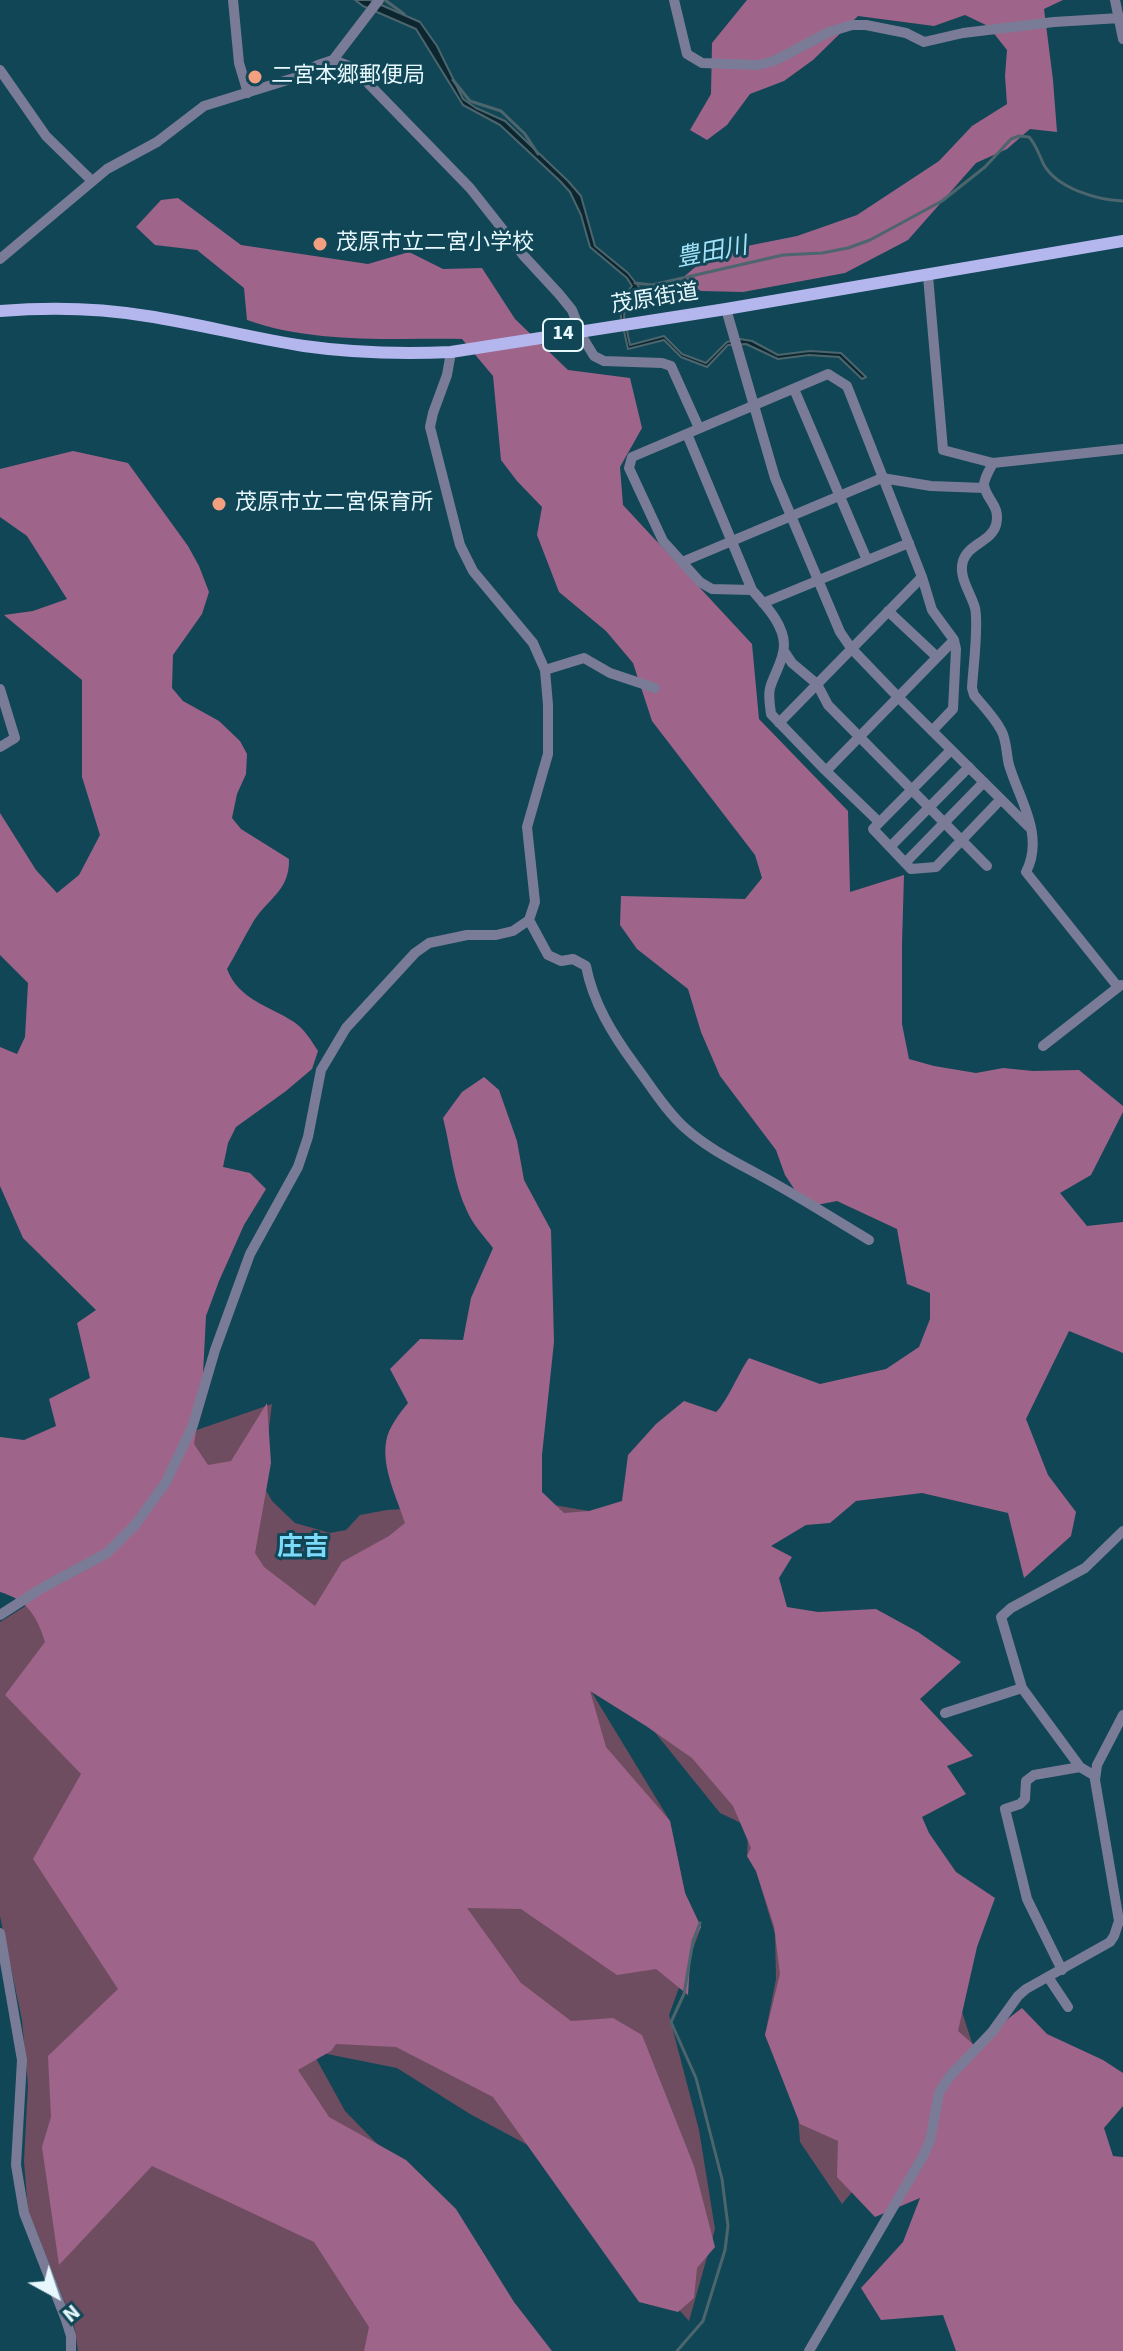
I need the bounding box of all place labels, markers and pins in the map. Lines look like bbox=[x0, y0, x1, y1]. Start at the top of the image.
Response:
place label: 二宮本郷郵便局 bbox=[271, 64, 425, 90]
marker: 二宮本郷郵便局 bbox=[246, 68, 264, 86]
place label: 茂原市立二宮小学校 bbox=[336, 231, 534, 257]
marker: 茂原市立二宮小学校 bbox=[311, 235, 329, 253]
place label: 茂原市立二宮保育所 bbox=[235, 491, 433, 517]
marker: 茂原市立二宮保育所 bbox=[210, 495, 228, 513]

